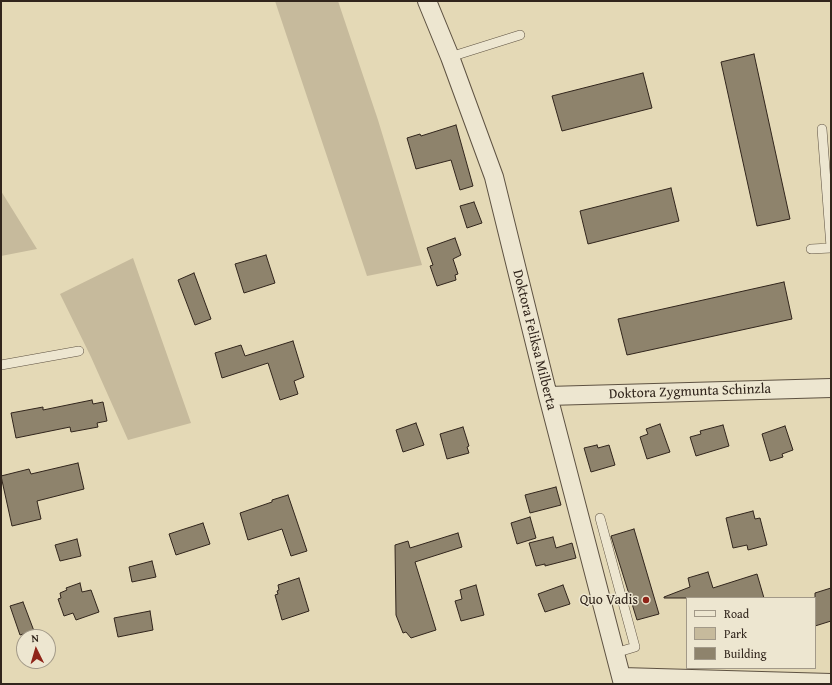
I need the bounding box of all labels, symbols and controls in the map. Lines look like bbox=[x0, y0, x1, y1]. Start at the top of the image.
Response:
street label: Doktora Feliksa Milberta bbox=[508, 268, 560, 412]
street label: Doktora Zygmunta Schinzla bbox=[609, 381, 771, 403]
place label: Quo Vadis bbox=[580, 592, 638, 608]
marker: Quo Vadis bbox=[641, 595, 651, 605]
legend bbox=[686, 597, 816, 669]
text: Road bbox=[724, 605, 749, 622]
text: Park bbox=[724, 625, 747, 642]
north arrow bbox=[16, 629, 56, 669]
text: N bbox=[31, 630, 39, 646]
text: Building bbox=[724, 645, 767, 662]

